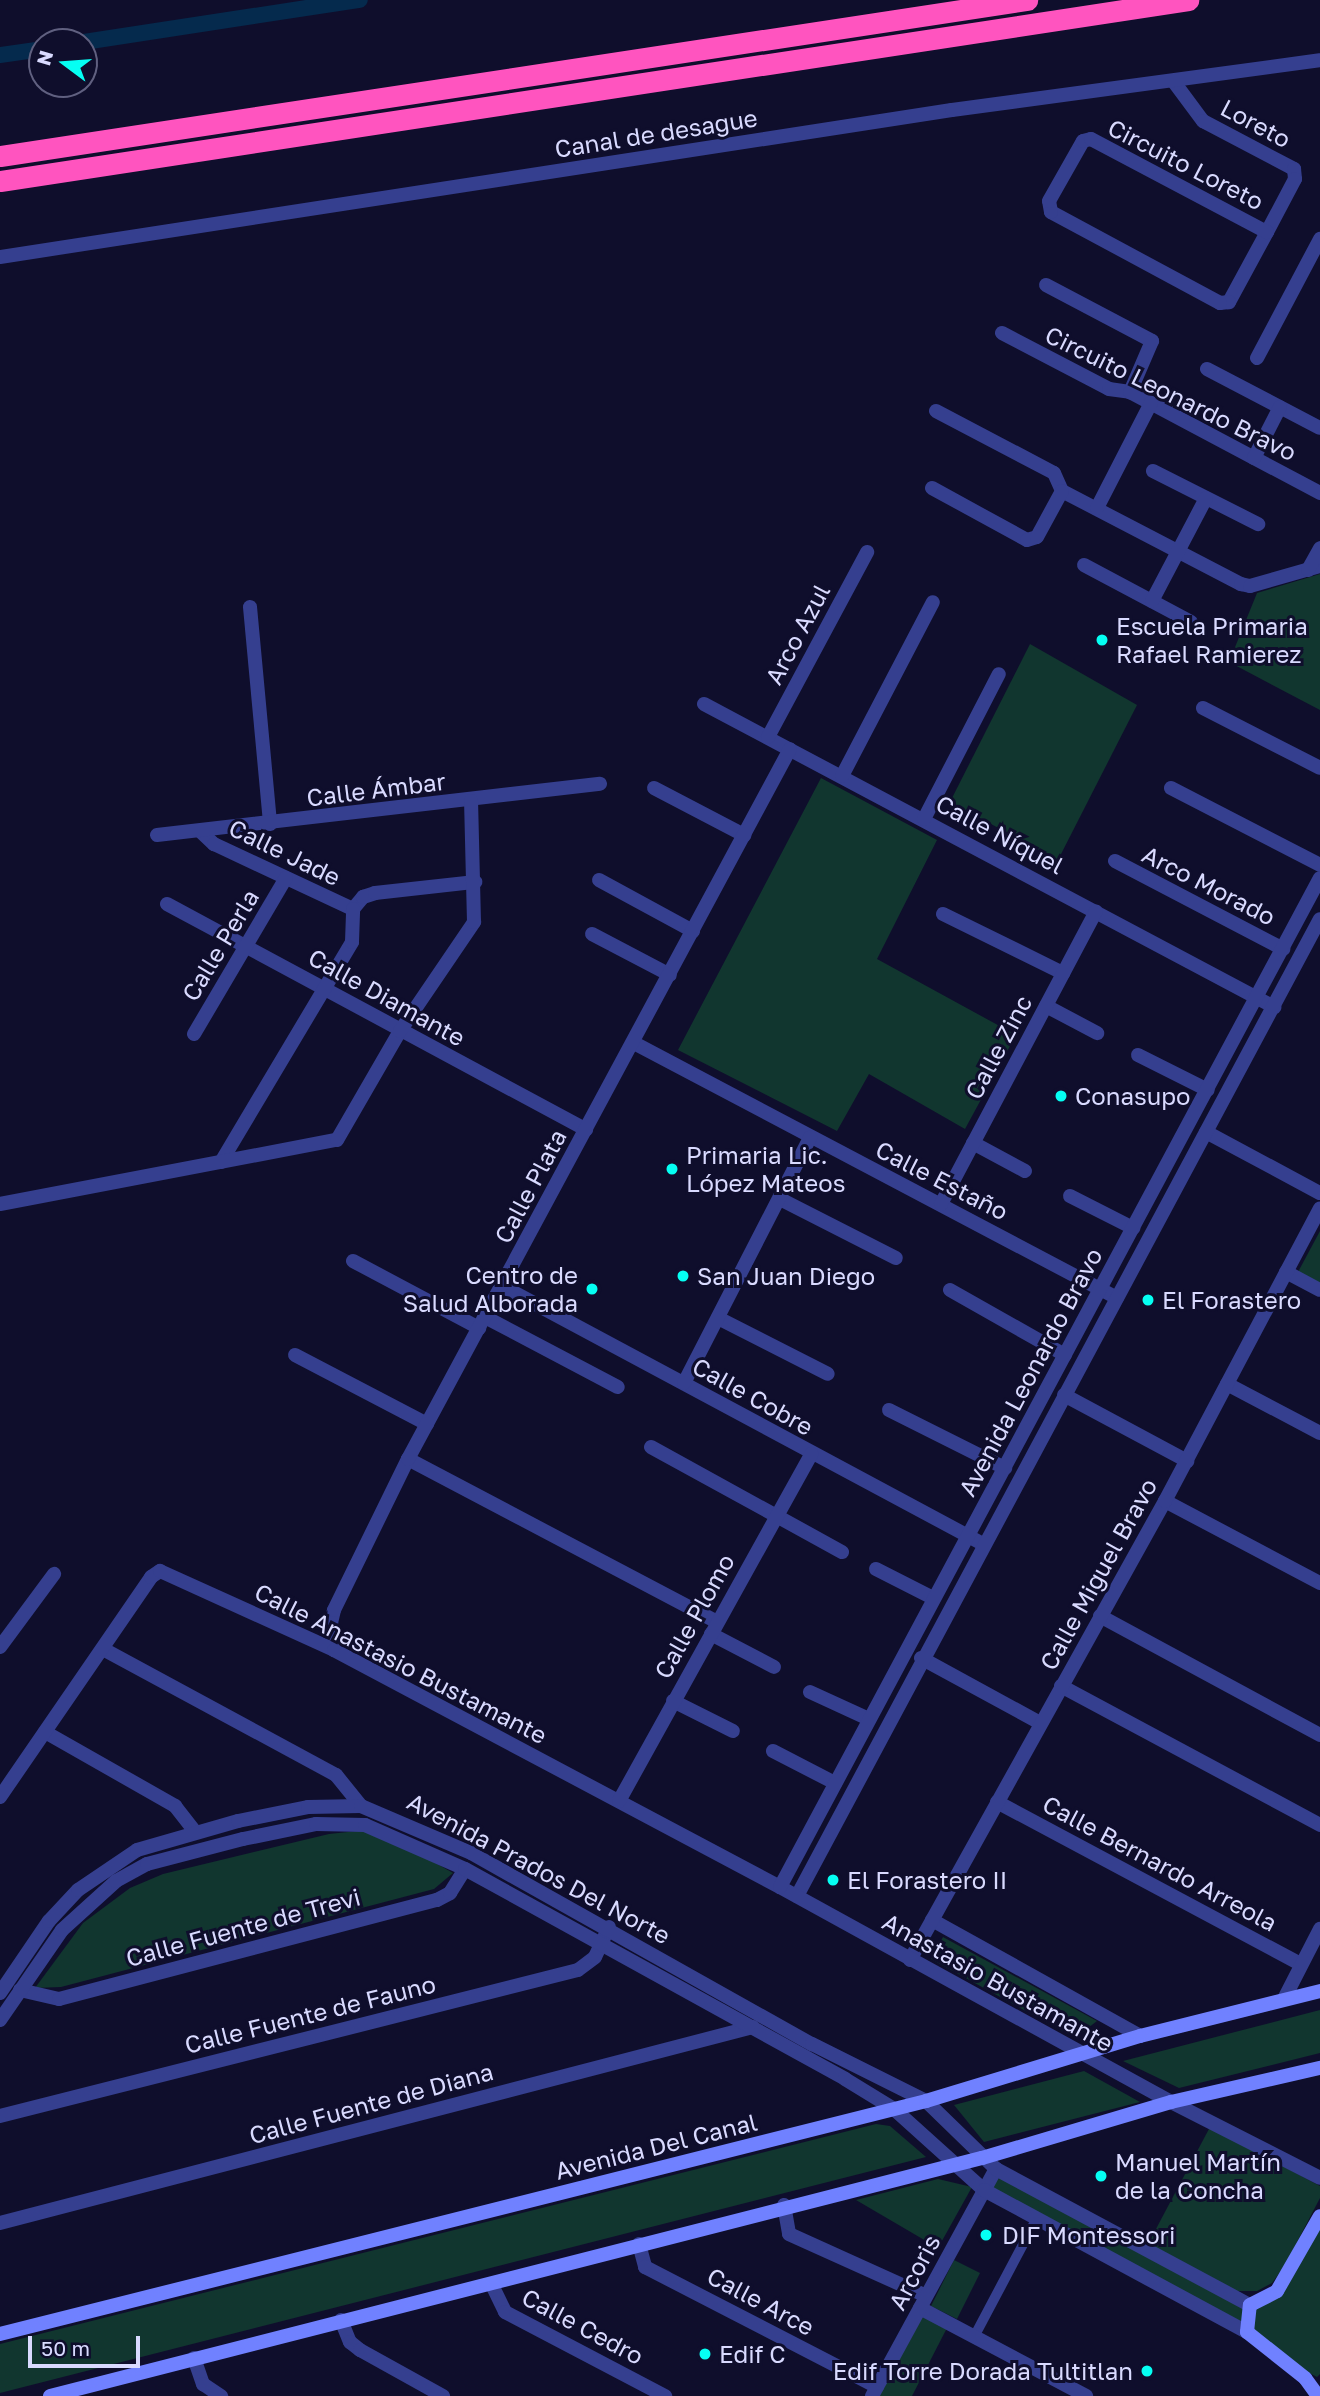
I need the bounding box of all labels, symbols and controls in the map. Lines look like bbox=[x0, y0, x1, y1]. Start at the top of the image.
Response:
north arrow bbox=[28, 28, 98, 98]
text: N bbox=[31, 48, 57, 68]
street label: Loreto bbox=[1216, 93, 1296, 153]
street label: Canal de desague bbox=[553, 103, 759, 163]
street label: Circuito Loreto bbox=[1103, 112, 1269, 216]
street label: Circuito Leonardo Bravo bbox=[1041, 320, 1301, 466]
street label: Arco Azul bbox=[759, 579, 835, 689]
place label: Escuela Primaria Rafael Ramierez bbox=[1116, 612, 1308, 668]
marker: Escuela Primaria Rafael Ramierez bbox=[1094, 632, 1110, 648]
street label: Calle Ámbar bbox=[305, 766, 447, 812]
street label: Calle Níquel bbox=[931, 788, 1069, 880]
street label: Calle Jade bbox=[225, 813, 345, 891]
street label: Arco Morado bbox=[1138, 839, 1280, 931]
street label: Calle Perla bbox=[175, 884, 265, 1006]
street label: Calle Diamante bbox=[304, 942, 470, 1052]
street label: Calle Zinc bbox=[959, 990, 1037, 1104]
place label: Conasupo bbox=[1075, 1082, 1190, 1110]
marker: Conasupo bbox=[1053, 1088, 1069, 1104]
street label: Calle Plata bbox=[488, 1124, 572, 1248]
street label: Calle Estaño bbox=[871, 1134, 1013, 1226]
place label: Primaria Lic. López Mateos bbox=[686, 1141, 845, 1197]
marker: Primaria Lic. López Mateos bbox=[664, 1161, 680, 1177]
street label: Avenida Leonardo Bravo bbox=[952, 1243, 1108, 1501]
place label: Centro de Salud Alborada bbox=[403, 1261, 578, 1317]
place label: San Juan Diego bbox=[697, 1262, 875, 1290]
marker: San Juan Diego bbox=[675, 1268, 691, 1284]
marker: Centro de Salud Alborada bbox=[584, 1281, 600, 1297]
place label: El Forastero bbox=[1162, 1286, 1301, 1314]
marker: El Forastero bbox=[1140, 1292, 1156, 1308]
street label: Calle Cobre bbox=[688, 1351, 818, 1441]
street label: Calle Miguel Bravo bbox=[1033, 1473, 1163, 1675]
street label: Calle Plomo bbox=[648, 1549, 740, 1683]
street label: Calle Anastasio Bustamante bbox=[250, 1577, 552, 1749]
street label: Avenida Prados Del Norte bbox=[403, 1786, 675, 1950]
street label: Calle Bernardo Arreola bbox=[1038, 1789, 1282, 1937]
place label: El Forastero II bbox=[847, 1866, 1007, 1894]
marker: El Forastero II bbox=[825, 1872, 841, 1888]
street label: Calle Fuente de Trevi bbox=[123, 1882, 363, 1972]
street label: Anastasio Bustamante bbox=[878, 1907, 1118, 2057]
street label: Calle Fuente de Fauno bbox=[182, 1969, 438, 2059]
street label: Calle Fuente de Diana bbox=[246, 2057, 496, 2149]
street label: Avenida Del Canal bbox=[552, 2107, 760, 2185]
place label: Manuel Martín de la Concha bbox=[1115, 2148, 1281, 2204]
marker: Manuel Martín de la Concha bbox=[1093, 2168, 1109, 2184]
place label: DIF Montessori bbox=[1002, 2221, 1175, 2249]
marker: DIF Montessori bbox=[976, 2225, 996, 2245]
street label: Arcoris bbox=[882, 2229, 946, 2315]
street label: Calle Arce bbox=[703, 2261, 819, 2341]
street label: Calle Cedro bbox=[517, 2282, 649, 2370]
scale bar bbox=[32, 2322, 144, 2366]
text: 50 m bbox=[41, 2335, 90, 2361]
place label: Edif C bbox=[719, 2340, 786, 2368]
marker: Edif C bbox=[697, 2346, 713, 2362]
place label: Edif Torre Dorada Tultitlan bbox=[833, 2357, 1133, 2385]
marker: Edif Torre Dorada Tultitlan bbox=[1139, 2363, 1155, 2379]

